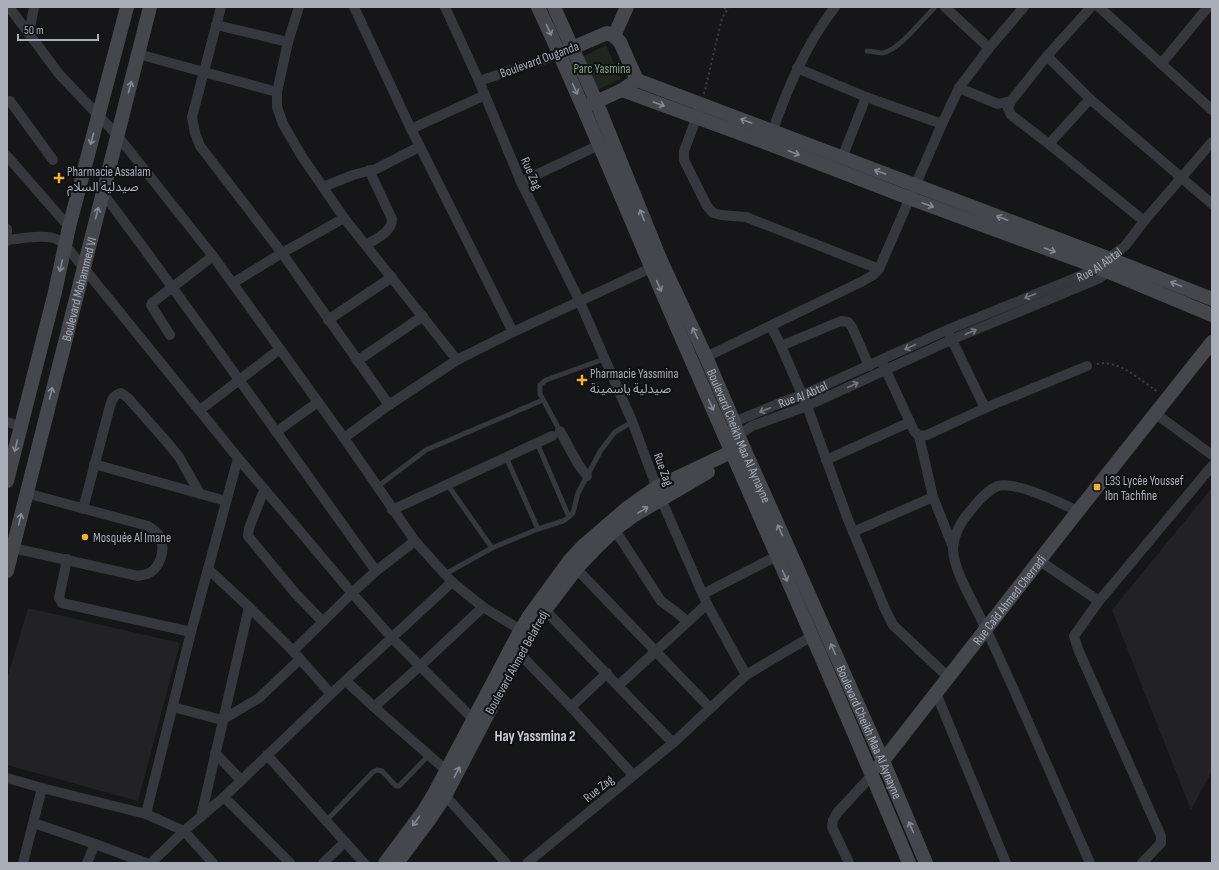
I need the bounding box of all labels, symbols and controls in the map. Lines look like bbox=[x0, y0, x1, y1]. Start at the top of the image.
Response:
scale bar bbox=[18, 16, 98, 42]
text: 50 m bbox=[24, 23, 44, 38]
one-way arrow bbox=[546, 24, 553, 36]
street label: Boulevard Ouganda bbox=[498, 38, 581, 82]
park label: Parc Yasmina bbox=[574, 61, 630, 77]
one-way arrow bbox=[127, 81, 134, 94]
one-way arrow bbox=[572, 83, 579, 95]
one-way arrow bbox=[652, 100, 664, 108]
one-way arrow bbox=[739, 117, 752, 124]
one-way arrow bbox=[88, 133, 95, 146]
one-way arrow bbox=[787, 150, 799, 158]
street label: Rue Zag bbox=[517, 155, 545, 192]
place label: Pharmacie Assalam صيدلية السلام bbox=[67, 164, 151, 196]
one-way arrow bbox=[875, 168, 887, 176]
marker: Pharmacie Assalam صيدلية السلام bbox=[54, 173, 64, 183]
one-way arrow bbox=[922, 202, 934, 210]
one-way arrow bbox=[94, 207, 101, 220]
one-way arrow bbox=[638, 209, 645, 221]
one-way arrow bbox=[996, 213, 1008, 221]
street label: Boulevard Mohammed VI bbox=[59, 235, 100, 343]
street label: Rue Al Abtal bbox=[1074, 244, 1125, 286]
one-way arrow bbox=[1044, 247, 1057, 254]
one-way arrow bbox=[57, 259, 65, 272]
one-way arrow bbox=[656, 280, 663, 292]
one-way arrow bbox=[1170, 280, 1182, 288]
one-way arrow bbox=[1024, 293, 1036, 301]
one-way arrow bbox=[691, 328, 698, 340]
one-way arrow bbox=[965, 328, 977, 335]
one-way arrow bbox=[904, 344, 916, 351]
place label: Pharmacie Yassmina صيدلية ياسمينة bbox=[590, 366, 678, 397]
street label: Boulevard Cheikh Maa Al Aynayne bbox=[703, 366, 774, 505]
marker: Pharmacie Yassmina صيدلية ياسمينة bbox=[577, 375, 587, 385]
street label: Rue Al Abtal bbox=[776, 378, 830, 412]
one-way arrow bbox=[846, 381, 858, 389]
one-way arrow bbox=[48, 387, 56, 400]
one-way arrow bbox=[708, 399, 715, 411]
one-way arrow bbox=[760, 406, 772, 414]
one-way arrow bbox=[11, 439, 19, 452]
street label: Rue Zag bbox=[650, 451, 676, 488]
place label: L3S Lycée Youssef Ibn Tachfine bbox=[1105, 473, 1184, 504]
marker: L3S Lycée Youssef Ibn Tachfine bbox=[1092, 482, 1102, 492]
one-way arrow bbox=[637, 505, 649, 513]
one-way arrow bbox=[16, 513, 24, 526]
one-way arrow bbox=[776, 524, 783, 536]
place label: Mosquée Al Imane bbox=[93, 530, 171, 546]
marker: Mosquée Al Imane bbox=[80, 532, 90, 542]
street label: Rue Caïd Ahmed Cherradi bbox=[970, 552, 1050, 648]
one-way arrow bbox=[782, 570, 790, 582]
street label: Boulevard Ahmed Belafredj bbox=[482, 608, 552, 717]
one-way arrow bbox=[828, 643, 836, 655]
street label: Boulevard Cheikh Maa Al Aynayne bbox=[833, 663, 905, 802]
district label: Hay Yassmina 2 bbox=[494, 727, 576, 746]
one-way arrow bbox=[454, 767, 462, 779]
street label: Rue Zag bbox=[580, 772, 617, 806]
one-way arrow bbox=[412, 816, 420, 827]
one-way arrow bbox=[906, 822, 914, 834]

